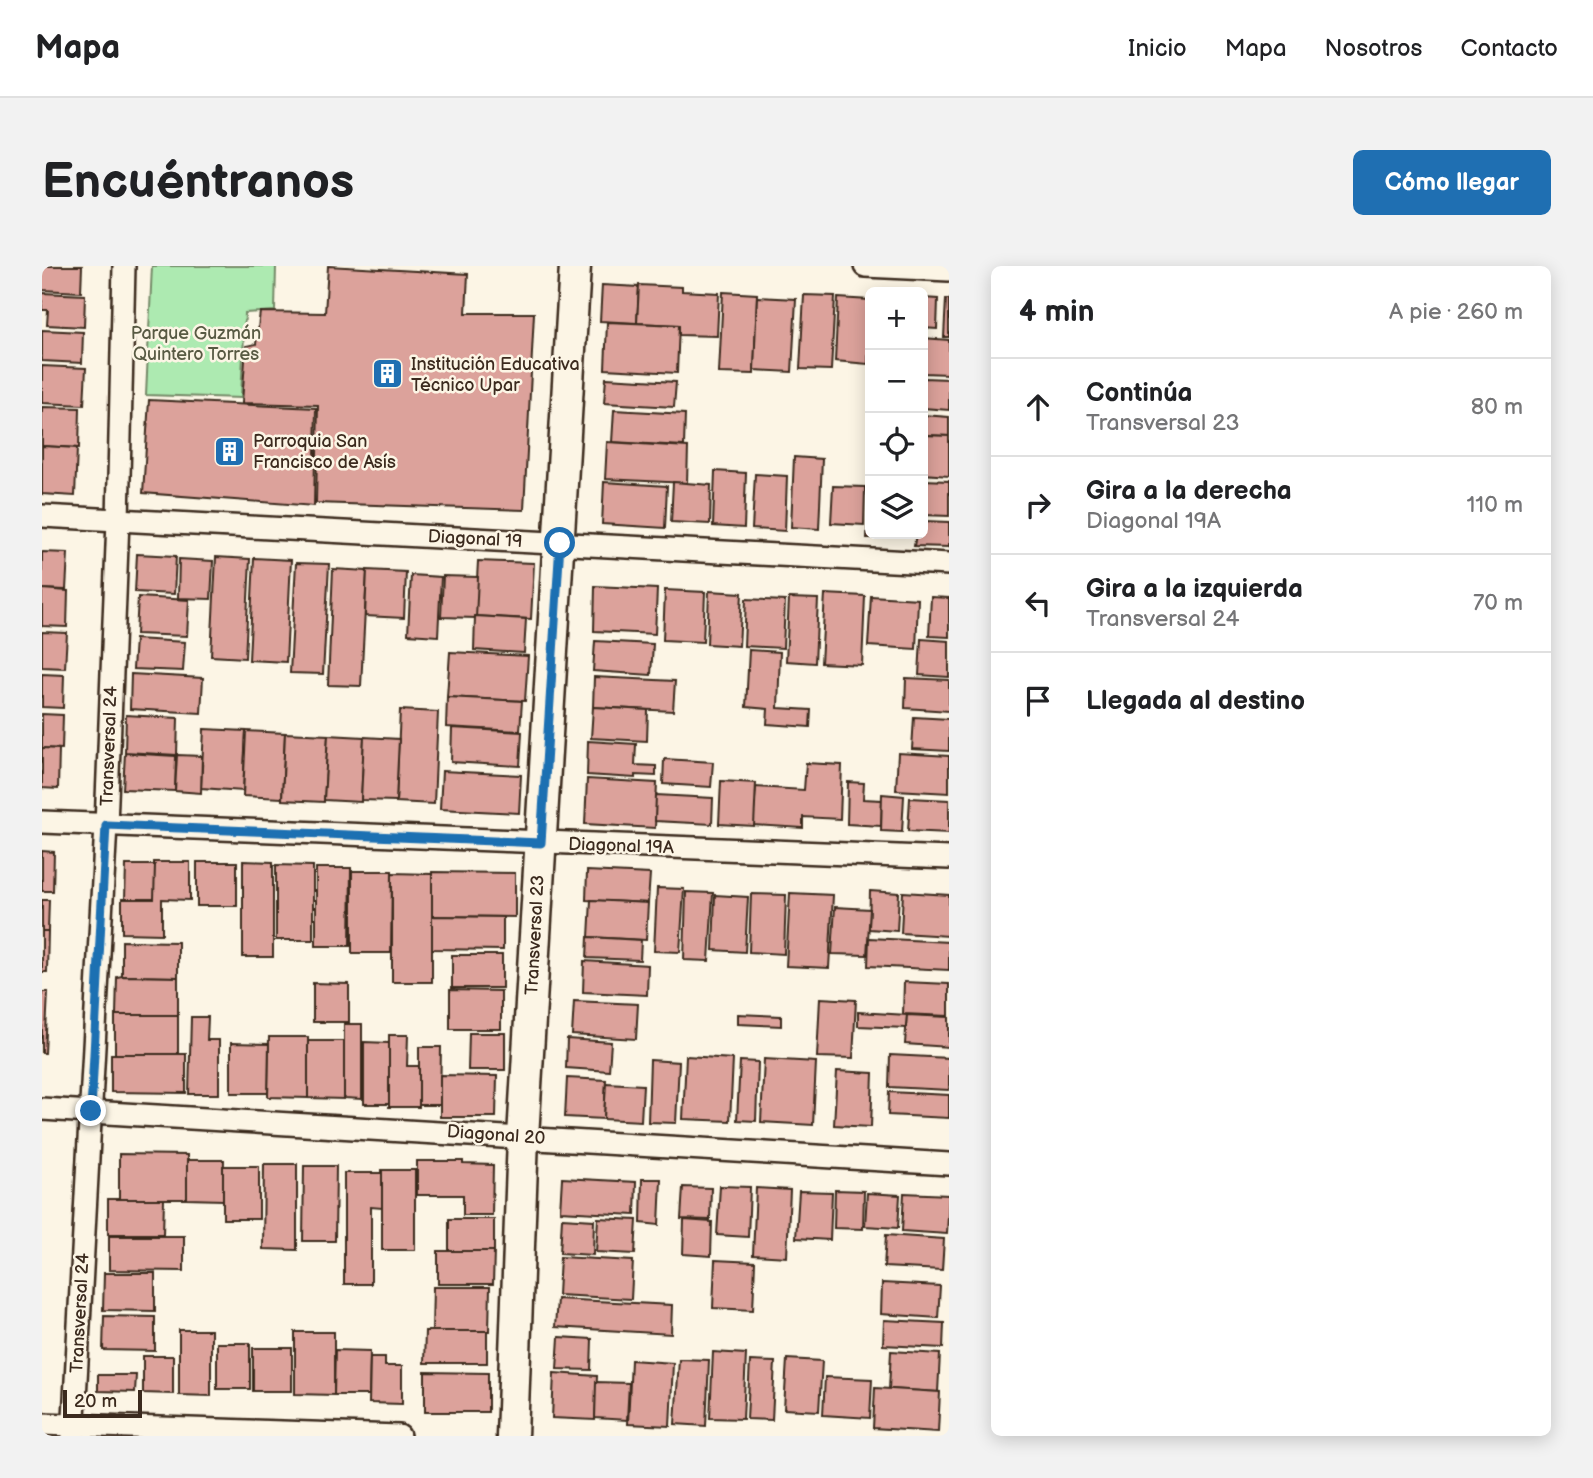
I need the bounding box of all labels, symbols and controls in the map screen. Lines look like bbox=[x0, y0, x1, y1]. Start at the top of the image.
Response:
text: Mapa bbox=[35, 28, 120, 68]
text: Inicio bbox=[1128, 34, 1187, 63]
text: Mapa bbox=[1225, 34, 1287, 63]
text: Nosotros bbox=[1325, 34, 1422, 63]
text: Contacto bbox=[1460, 34, 1558, 63]
button: Cómo llegar bbox=[1353, 150, 1551, 215]
text: Encuéntranos bbox=[42, 153, 354, 212]
map controls bbox=[865, 287, 928, 539]
button: + bbox=[865, 287, 928, 350]
text: 4 min bbox=[1019, 294, 1094, 330]
text: A pie · 260 m bbox=[1389, 298, 1523, 326]
park label: Parque Guzmán Quintero Torres bbox=[131, 323, 261, 365]
button: − bbox=[865, 350, 928, 413]
place label: Institución Educativa Técnico Upar bbox=[411, 354, 580, 396]
building icon: Institución Educativa Técnico Upar bbox=[371, 357, 405, 391]
text: Continúa bbox=[1086, 378, 1193, 409]
icon: ahead bbox=[1019, 388, 1057, 426]
text: 80 m bbox=[1471, 393, 1523, 421]
text: Transversal 23 bbox=[1086, 409, 1240, 437]
button: locate bbox=[865, 413, 928, 476]
place label: Parroquia San Francisco de Asís bbox=[253, 431, 396, 473]
building icon: Parroquia San Francisco de Asís bbox=[213, 434, 247, 468]
button: layers bbox=[865, 476, 928, 539]
text: Gira a la derecha bbox=[1086, 476, 1292, 507]
icon: right bbox=[1019, 486, 1057, 524]
text: 110 m bbox=[1466, 491, 1523, 519]
text: Diagonal 19A bbox=[1086, 507, 1221, 535]
street label: Diagonal 19 bbox=[427, 526, 523, 552]
route start bbox=[544, 527, 575, 558]
text: Gira a la izquierda bbox=[1086, 574, 1303, 605]
icon: left bbox=[1019, 584, 1057, 622]
text: 70 m bbox=[1473, 589, 1523, 617]
text: Transversal 24 bbox=[1086, 605, 1240, 633]
icon: arrive bbox=[1019, 682, 1057, 720]
street label: Transversal 24 bbox=[96, 686, 122, 806]
text: Llegada al destino bbox=[1086, 686, 1305, 717]
street label: Diagonal 19A bbox=[568, 834, 674, 858]
street label: Transversal 23 bbox=[521, 874, 549, 996]
route end bbox=[75, 1095, 106, 1126]
street label: Diagonal 20 bbox=[446, 1121, 546, 1149]
street label: Transversal 24 bbox=[66, 1252, 94, 1374]
scale bar bbox=[63, 1387, 142, 1419]
text: 20 m bbox=[74, 1390, 117, 1413]

